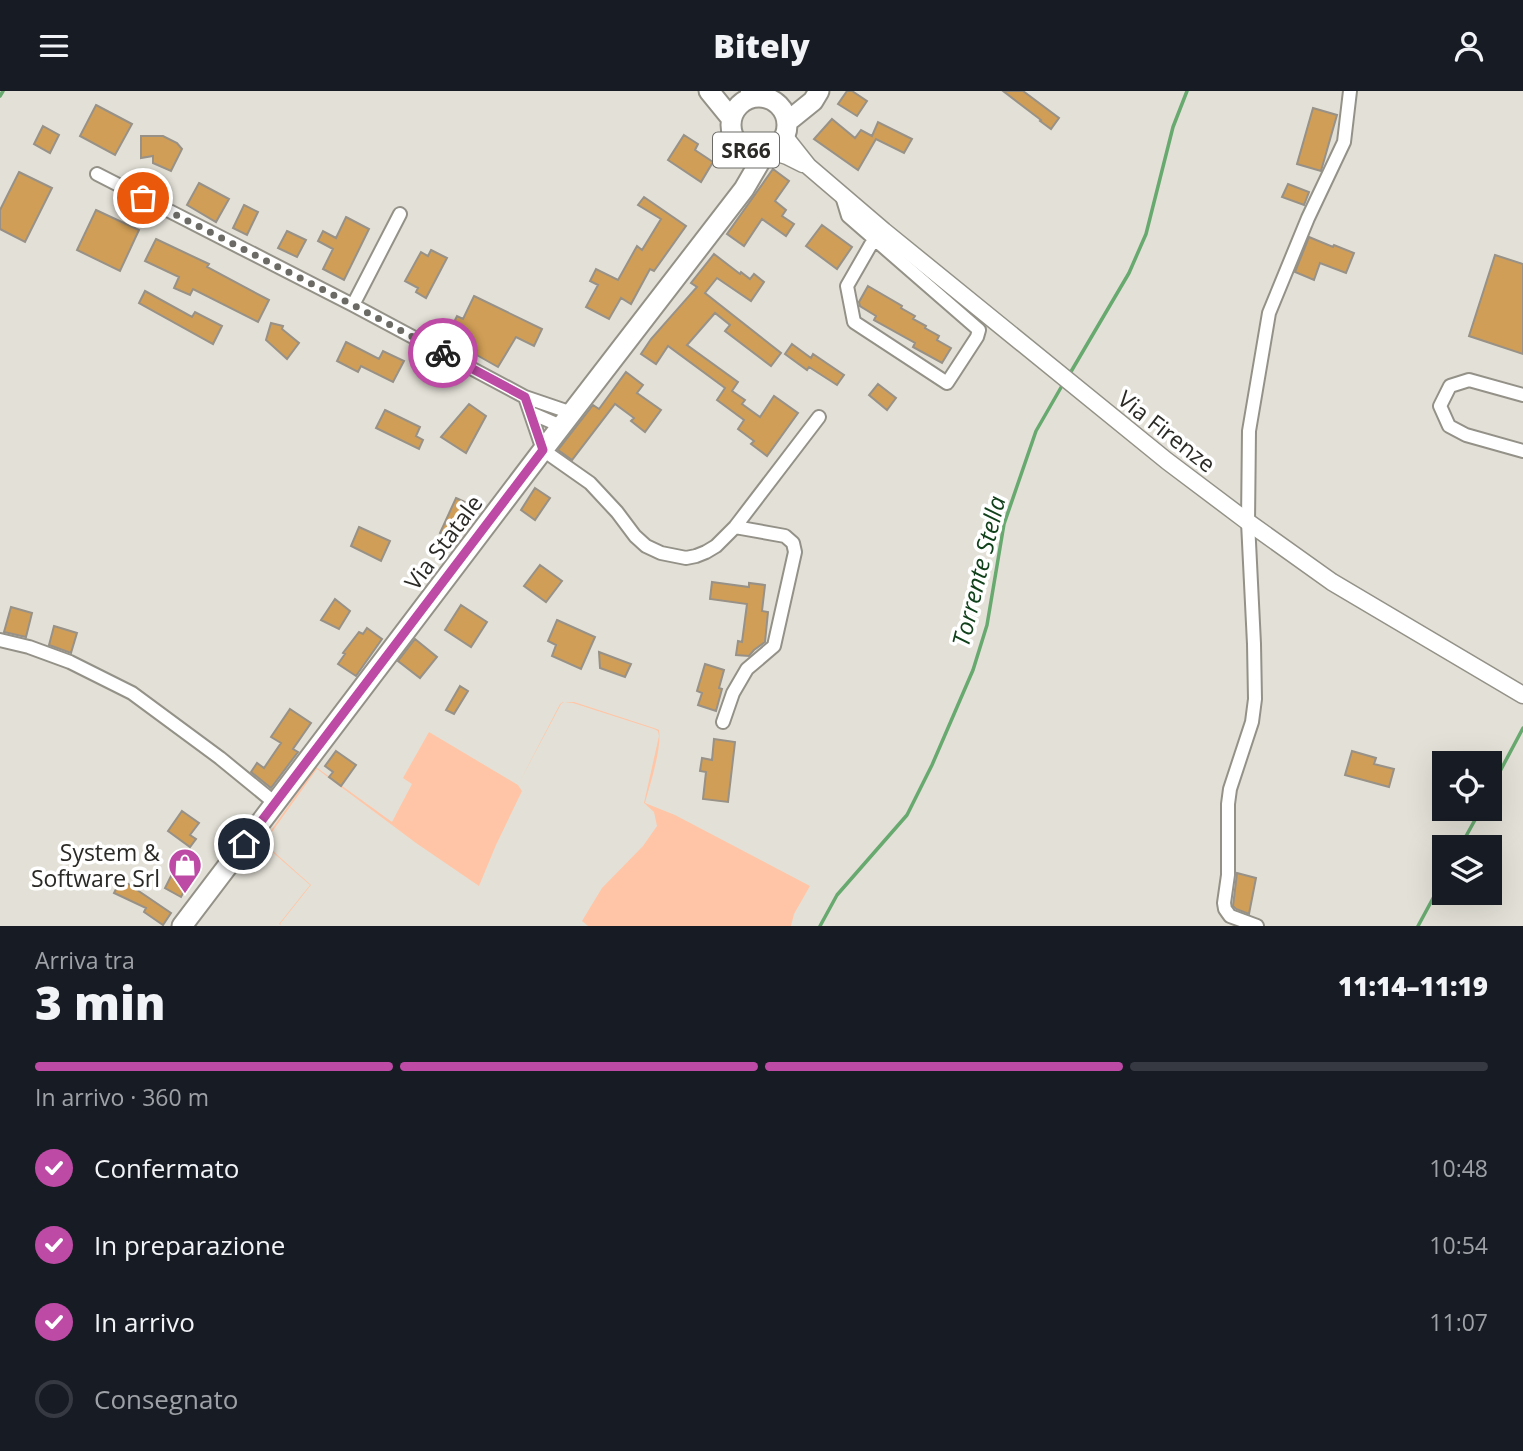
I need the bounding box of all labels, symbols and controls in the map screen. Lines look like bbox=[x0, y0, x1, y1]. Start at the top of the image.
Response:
text: Bitely bbox=[713, 24, 810, 67]
icon: menu bbox=[35, 27, 73, 65]
icon: person bbox=[1450, 27, 1488, 65]
road number: SR66 bbox=[713, 133, 779, 167]
pin bbox=[113, 168, 173, 228]
icon: bag bbox=[124, 179, 162, 217]
courier bbox=[408, 318, 478, 388]
icon: bike bbox=[424, 334, 462, 372]
street label: Via Firenze bbox=[1111, 383, 1223, 479]
street label: Via Statale bbox=[397, 488, 489, 596]
water label: Torrente Stella bbox=[943, 492, 1013, 650]
map controls bbox=[1432, 751, 1502, 905]
button: locate bbox=[1432, 751, 1502, 821]
pin bbox=[214, 814, 274, 874]
icon: home bbox=[225, 825, 263, 863]
button: layers bbox=[1432, 835, 1502, 905]
place label: System & Software Srl bbox=[31, 836, 160, 894]
shop icon: System & Software Srl bbox=[166, 846, 204, 895]
text: Arriva tra bbox=[35, 944, 135, 976]
text: 11:14–11:19 bbox=[1338, 968, 1488, 1004]
text: 3 min bbox=[35, 971, 166, 1033]
text: In arrivo · 360 m bbox=[35, 1081, 209, 1113]
icon: check bbox=[35, 1149, 73, 1187]
text: Confermato bbox=[94, 1150, 239, 1186]
text: 10:48 bbox=[1429, 1152, 1488, 1184]
icon: check bbox=[35, 1226, 73, 1264]
text: In preparazione bbox=[94, 1227, 285, 1263]
text: 10:54 bbox=[1429, 1229, 1488, 1261]
icon: check bbox=[35, 1303, 73, 1341]
text: In arrivo bbox=[94, 1304, 195, 1340]
text: 11:07 bbox=[1429, 1306, 1488, 1338]
text: Consegnato bbox=[94, 1381, 238, 1417]

